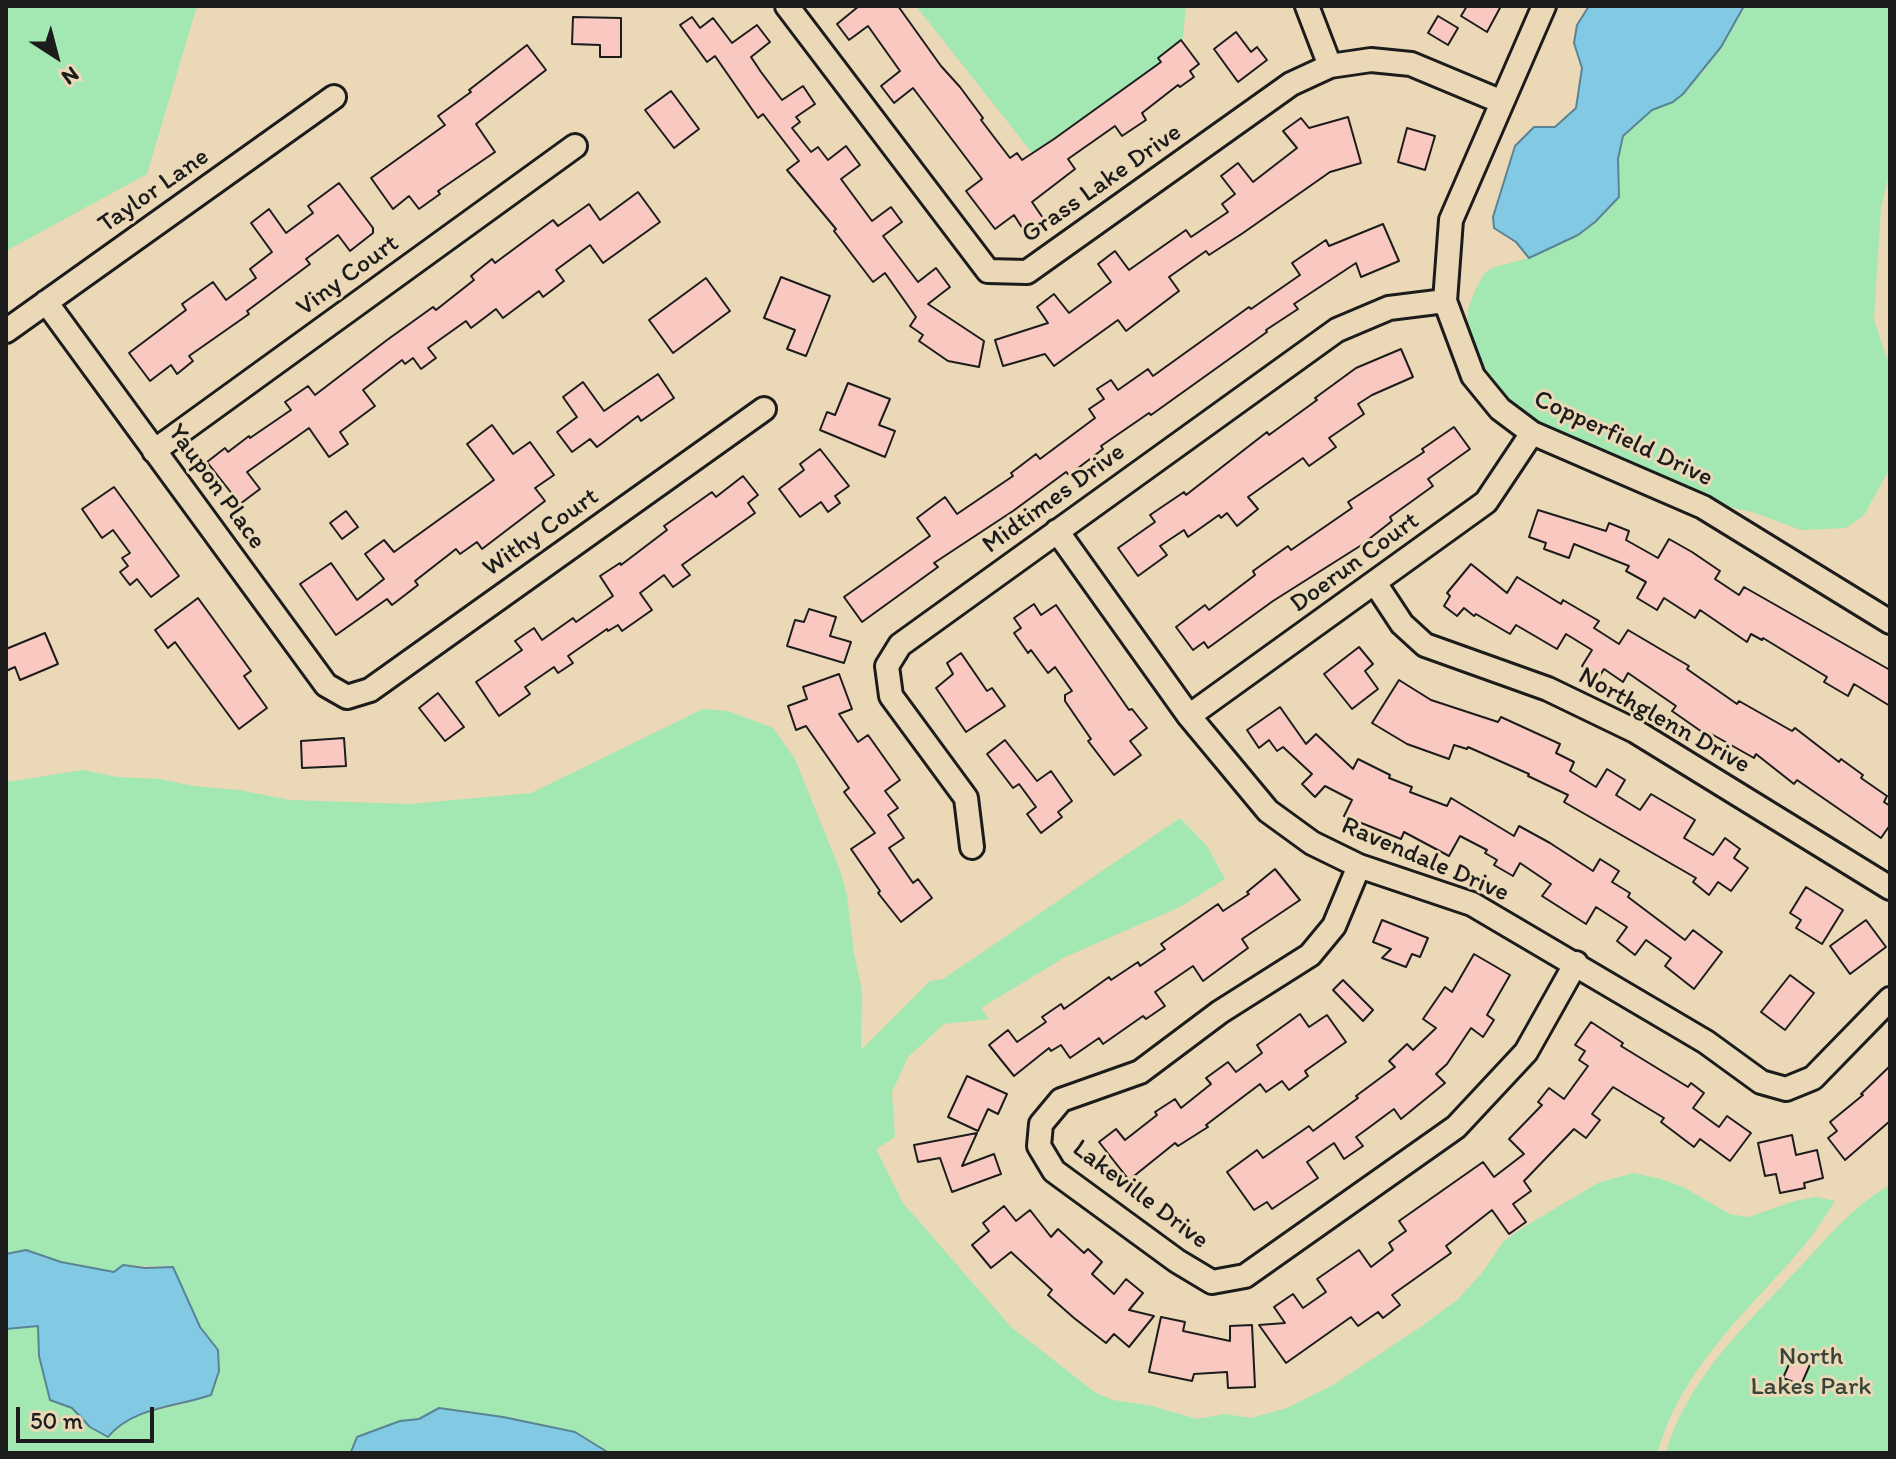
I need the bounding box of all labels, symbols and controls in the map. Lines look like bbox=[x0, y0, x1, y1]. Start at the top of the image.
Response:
north arrow bbox=[16, 16, 96, 96]
text: N bbox=[56, 61, 84, 91]
street label: Grass Lake Drive bbox=[1016, 117, 1188, 251]
street label: Taylor Lane bbox=[93, 142, 215, 240]
street label: Viny Court bbox=[291, 228, 405, 324]
street label: Copperfield Drive bbox=[1528, 384, 1718, 494]
street label: Yaupon Place bbox=[160, 418, 272, 556]
street label: Midtimes Drive bbox=[977, 437, 1131, 561]
street label: Withy Court bbox=[477, 482, 605, 584]
street label: Doerun Court bbox=[1284, 506, 1426, 620]
street label: Northglenn Drive bbox=[1573, 661, 1755, 781]
street label: Ravendale Drive bbox=[1336, 811, 1514, 909]
street label: Lakeville Drive bbox=[1066, 1134, 1214, 1256]
park label: North Lakes Park bbox=[1750, 1341, 1872, 1402]
scale bar bbox=[20, 1391, 158, 1441]
text: 50 m bbox=[30, 1406, 83, 1435]

